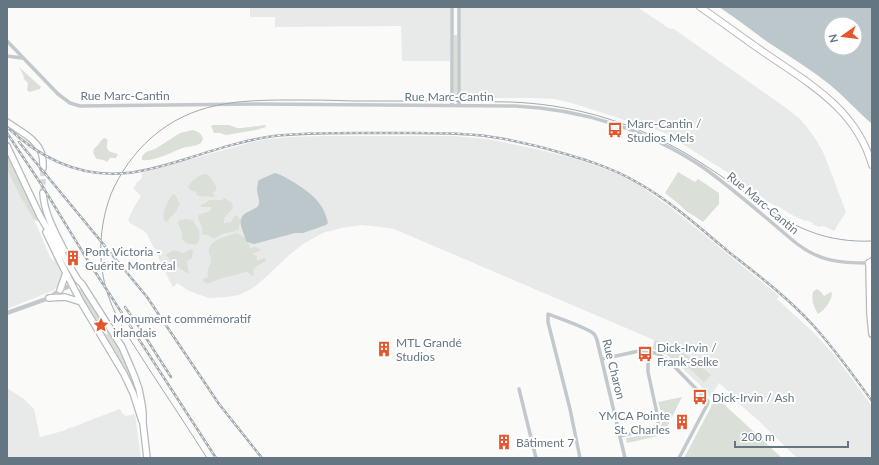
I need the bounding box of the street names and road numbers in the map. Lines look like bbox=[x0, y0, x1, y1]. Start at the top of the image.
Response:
street label: Rue Marc-Cantin bbox=[80, 88, 170, 103]
street label: Rue Marc-Cantin bbox=[404, 89, 494, 104]
street label: Rue Marc-Cantin bbox=[724, 169, 802, 237]
street label: Rue Charon bbox=[599, 337, 629, 401]

